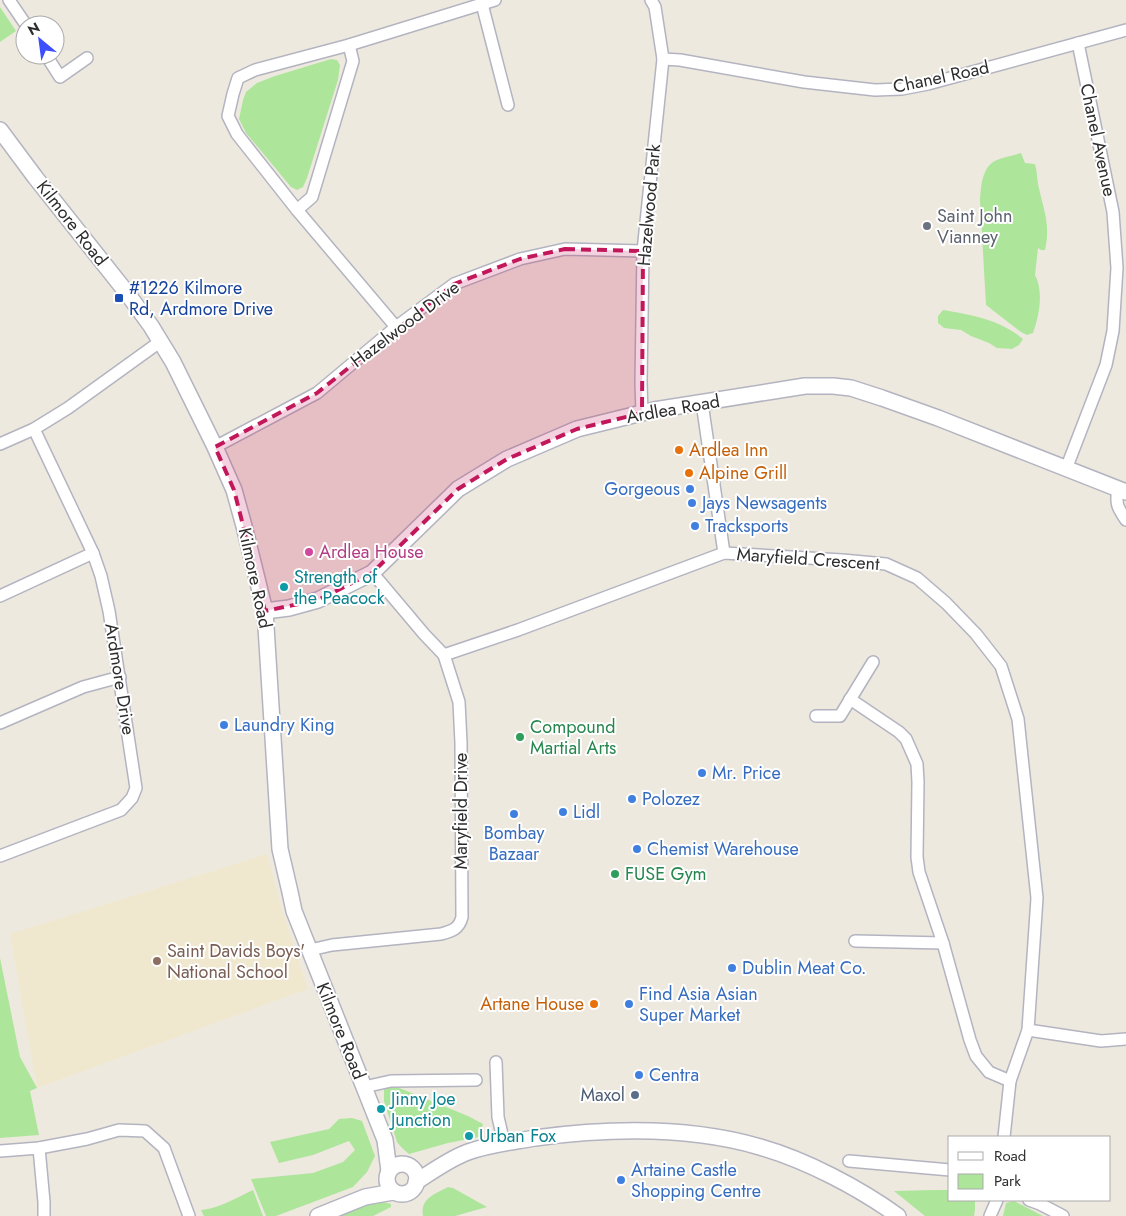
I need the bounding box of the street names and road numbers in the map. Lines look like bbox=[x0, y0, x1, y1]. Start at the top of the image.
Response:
street label: Chanel Road bbox=[891, 54, 991, 100]
street label: Chanel Avenue bbox=[1073, 81, 1123, 199]
street label: Hazelwood Park bbox=[631, 143, 667, 267]
street label: Kilmore Road bbox=[30, 175, 114, 271]
street label: Hazelwood Drive bbox=[345, 274, 465, 374]
street label: Ardlea Road bbox=[624, 388, 722, 430]
street label: Kilmore Road bbox=[232, 525, 278, 631]
street label: Maryfield Crescent bbox=[736, 541, 881, 577]
street label: Ardmore Drive bbox=[98, 621, 142, 737]
street label: Maryfield Drive bbox=[448, 753, 474, 869]
street label: Kilmore Road bbox=[310, 979, 372, 1083]

